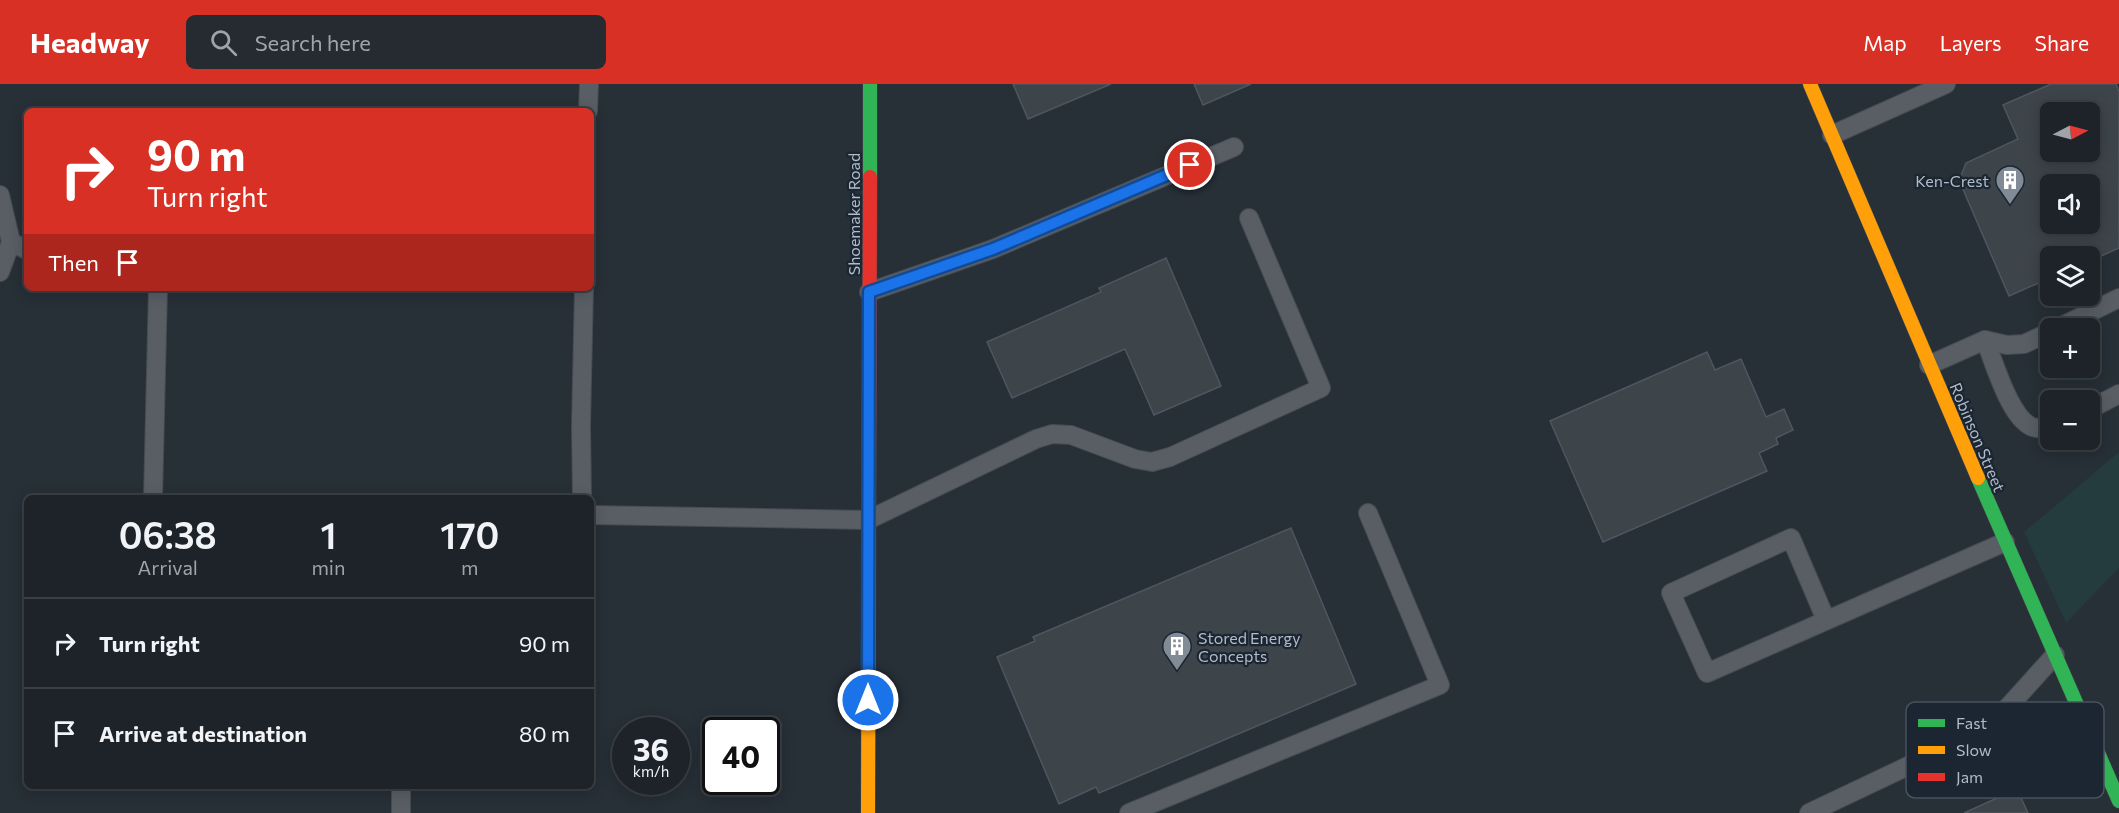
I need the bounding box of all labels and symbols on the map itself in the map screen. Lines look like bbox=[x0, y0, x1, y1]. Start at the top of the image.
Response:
north arrow bbox=[2040, 102, 2100, 162]
pin bbox=[1164, 139, 1215, 190]
street label: Shoemaker Road bbox=[844, 153, 863, 275]
building icon: Ken-Crest bbox=[1994, 164, 2026, 206]
place label: Ken-Crest bbox=[1915, 171, 1989, 190]
street label: Robinson Street bbox=[1946, 380, 2010, 495]
place label: Stored Energy Concepts bbox=[1198, 628, 1301, 665]
building icon: Stored Energy Concepts bbox=[1161, 630, 1193, 672]
position arrow bbox=[836, 668, 900, 732]
legend bbox=[1906, 702, 2104, 798]
text: Fast bbox=[1956, 713, 1987, 732]
speed limit sign: 40 bbox=[702, 717, 780, 795]
text: Slow bbox=[1956, 740, 1992, 759]
text: Jam bbox=[1956, 767, 1983, 786]

